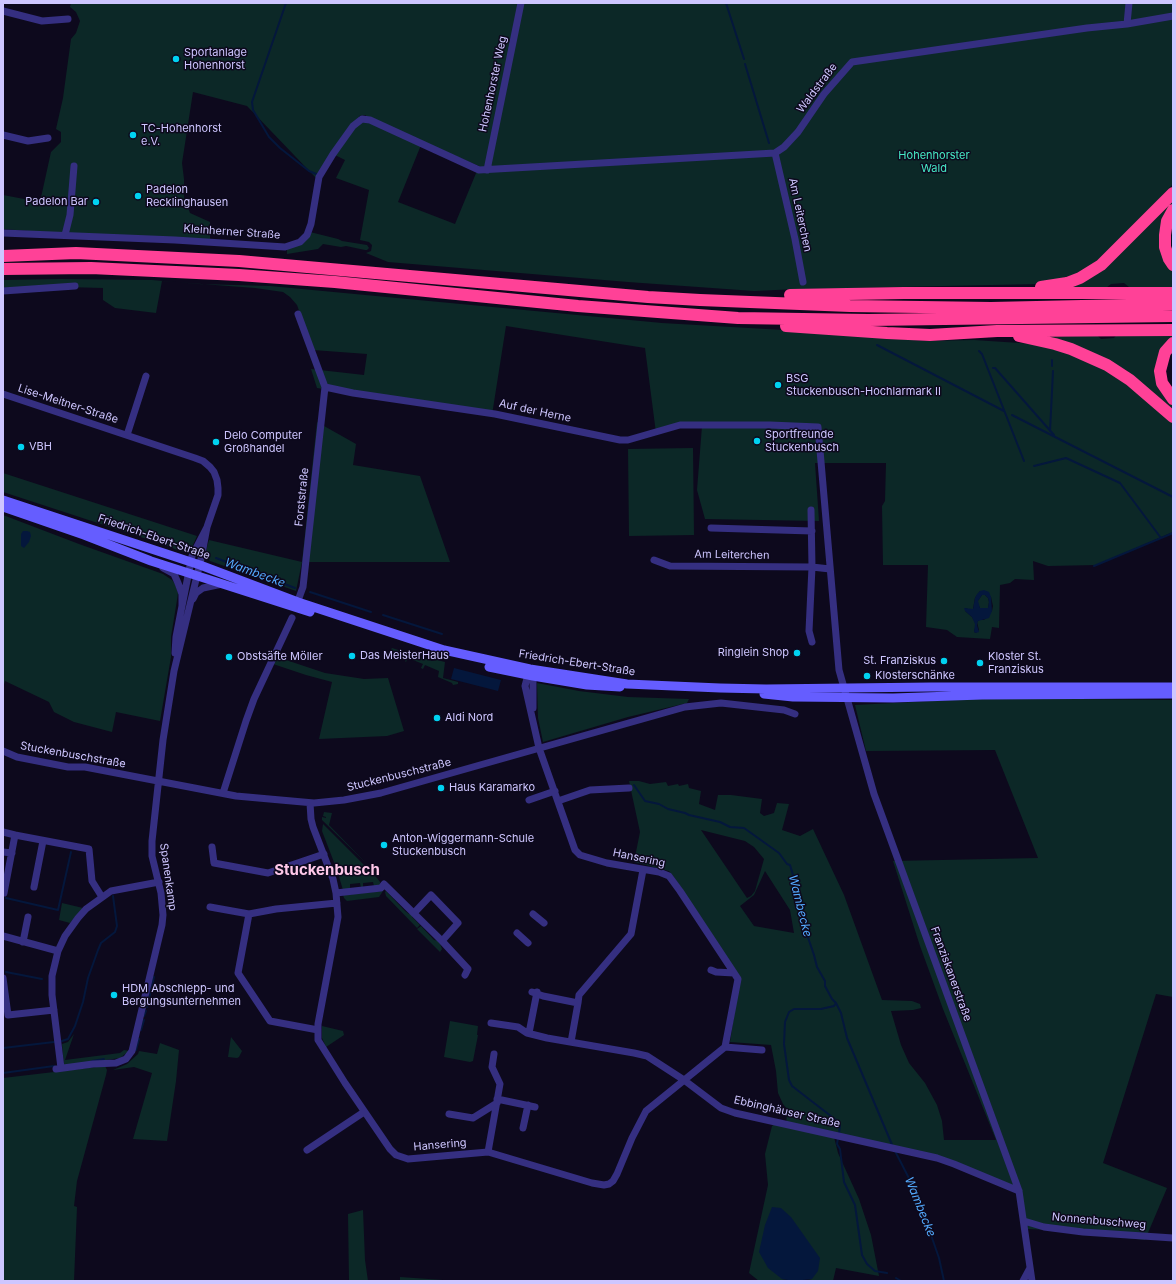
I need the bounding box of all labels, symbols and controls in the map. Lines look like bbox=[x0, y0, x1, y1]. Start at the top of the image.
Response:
street label: Hohenhorster Weg bbox=[476, 35, 510, 133]
place label: Sportanlage Hohenhorst bbox=[184, 46, 247, 72]
marker: Sportanlage Hohenhorst bbox=[171, 54, 181, 64]
street label: Waldstraße bbox=[794, 61, 840, 115]
place label: TC-Hohenhorst e.V. bbox=[141, 122, 222, 148]
marker: TC-Hohenhorst e.V. bbox=[128, 130, 138, 140]
park label: Hohenhorster Wald bbox=[898, 149, 970, 175]
street label: Am Leiterchen bbox=[786, 177, 814, 253]
place label: Padelon Recklinghausen bbox=[146, 183, 228, 209]
marker: Padelon Recklinghausen bbox=[133, 191, 143, 201]
place label: Padelon Bar bbox=[25, 195, 88, 209]
marker: Padelon Bar bbox=[91, 197, 101, 207]
street label: Kleinherner Straße bbox=[183, 222, 281, 242]
place label: BSG Stuckenbusch-Hochlarmark II bbox=[786, 372, 941, 398]
marker: BSG Stuckenbusch-Hochlarmark II bbox=[773, 380, 783, 390]
street label: Lise-Meitner-Straße bbox=[16, 382, 120, 426]
street label: Auf der Herne bbox=[498, 397, 572, 425]
place label: Sportfreunde Stuckenbusch bbox=[765, 428, 839, 454]
place label: Delo Computer Großhandel bbox=[224, 429, 302, 455]
marker: Sportfreunde Stuckenbusch bbox=[752, 436, 762, 446]
marker: Delo Computer Großhandel bbox=[211, 437, 221, 447]
place label: VBH bbox=[29, 440, 52, 454]
marker: VBH bbox=[16, 442, 26, 452]
street label: Forststraße bbox=[292, 467, 312, 527]
street label: Friedrich-Ebert-Straße bbox=[96, 512, 212, 562]
street label: Am Leiterchen bbox=[694, 548, 770, 562]
water label: Wambecke bbox=[223, 555, 287, 591]
place label: Ringlein Shop bbox=[718, 646, 789, 660]
street label: Friedrich-Ebert-Straße bbox=[518, 647, 636, 679]
marker: Ringlein Shop bbox=[792, 648, 802, 658]
place label: Das MeisterHaus bbox=[360, 649, 449, 663]
place label: Obstsäfte Möller bbox=[237, 650, 323, 664]
place label: Kloster St. Franziskus bbox=[988, 650, 1044, 676]
marker: Das MeisterHaus bbox=[347, 651, 357, 661]
marker: Obstsäfte Möller bbox=[224, 652, 234, 662]
place label: St. Franziskus bbox=[863, 654, 936, 668]
marker: St. Franziskus bbox=[939, 656, 949, 666]
marker: Kloster St. Franziskus bbox=[975, 658, 985, 668]
place label: Klosterschänke bbox=[875, 669, 955, 683]
marker: Klosterschänke bbox=[862, 671, 872, 681]
place label: Aldi Nord bbox=[445, 711, 493, 725]
marker: Aldi Nord bbox=[432, 713, 442, 723]
street label: Stuckenbuschstraße bbox=[19, 739, 127, 771]
street label: Stuckenbuschstraße bbox=[346, 756, 452, 794]
place label: Haus Karamarko bbox=[449, 781, 535, 795]
marker: Haus Karamarko bbox=[436, 783, 446, 793]
place label: Anton-Wiggermann-Schule Stuckenbusch bbox=[392, 832, 534, 858]
marker: Anton-Wiggermann-Schule Stuckenbusch bbox=[379, 840, 389, 850]
street label: Spanenkamp bbox=[157, 842, 179, 912]
street label: Hansering bbox=[612, 846, 666, 870]
district label: Stuckenbusch bbox=[274, 861, 380, 879]
water label: Wambecke bbox=[785, 873, 815, 939]
street label: Franziskanerstraße bbox=[928, 925, 974, 1023]
place label: HDM Abschlepp- und Bergungsunternehmen bbox=[122, 982, 241, 1008]
marker: HDM Abschlepp- und Bergungsunternehmen bbox=[109, 990, 119, 1000]
street label: Ebbinghäuser Straße bbox=[733, 1093, 841, 1131]
street label: Hansering bbox=[413, 1136, 467, 1154]
water label: Wambecke bbox=[901, 1175, 939, 1239]
street label: Nonnenbuschweg bbox=[1051, 1210, 1147, 1232]

